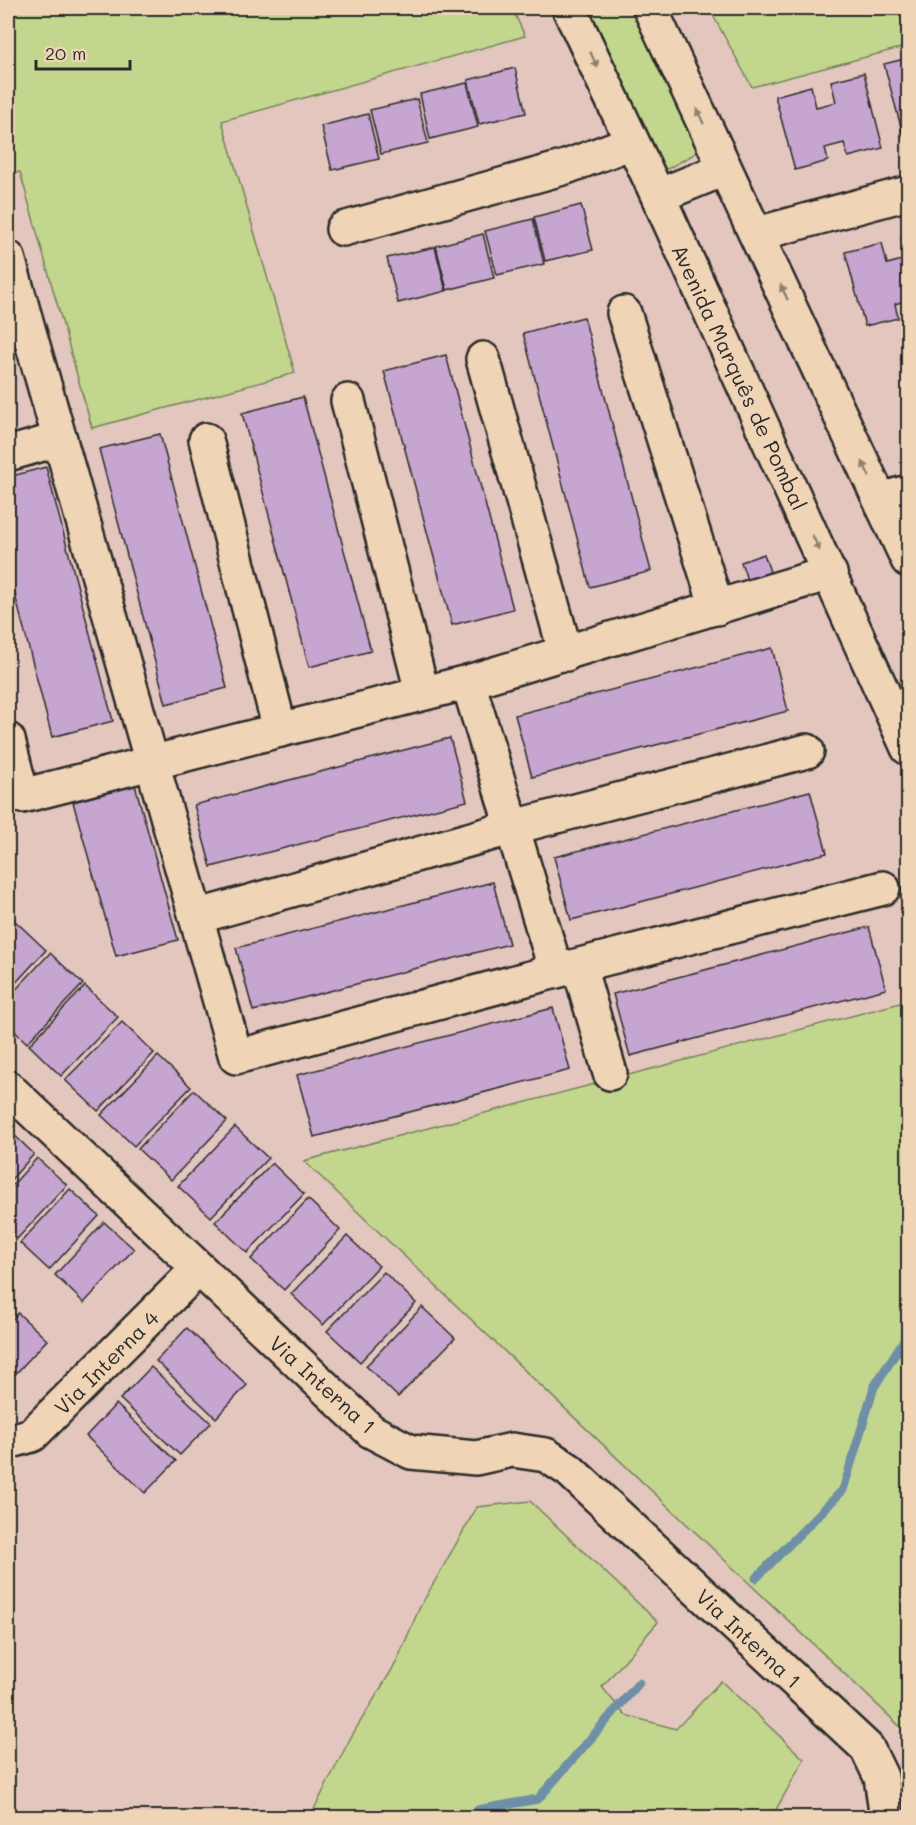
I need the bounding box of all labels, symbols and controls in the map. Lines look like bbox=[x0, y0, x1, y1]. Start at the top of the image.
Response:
scale bar bbox=[36, 33, 130, 71]
text: 20 m bbox=[45, 41, 86, 65]
one-way arrow bbox=[589, 52, 598, 69]
one-way arrow bbox=[695, 108, 704, 125]
street label: Avenida Marquês de Pombal bbox=[666, 240, 814, 514]
one-way arrow bbox=[779, 283, 789, 301]
one-way arrow bbox=[862, 460, 871, 477]
one-way arrow bbox=[811, 534, 821, 552]
street label: Via Interna 4 bbox=[48, 1304, 164, 1420]
street label: Via Interna 1 bbox=[264, 1329, 382, 1439]
street label: Via Interna 1 bbox=[691, 1582, 807, 1694]

